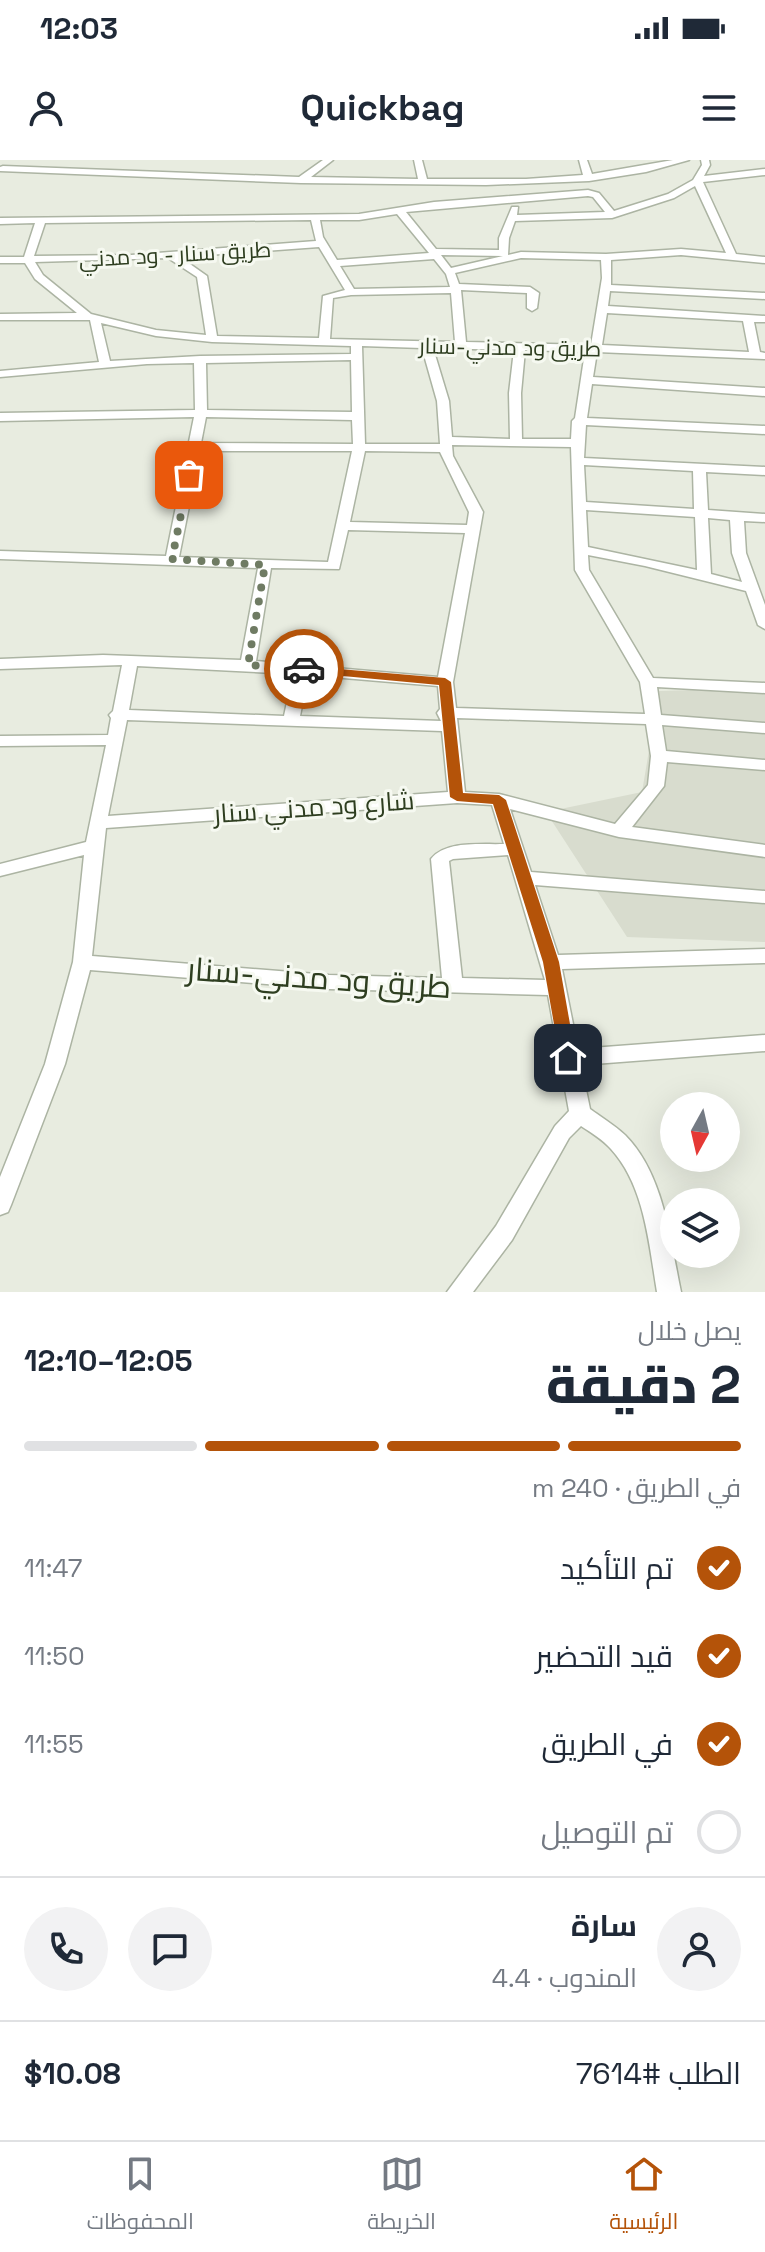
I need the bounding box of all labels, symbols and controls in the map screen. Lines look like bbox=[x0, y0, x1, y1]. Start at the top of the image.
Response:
text: 12:03 bbox=[40, 9, 118, 48]
text: Quickbag bbox=[301, 85, 464, 131]
icon: person bbox=[24, 86, 68, 130]
icon: menu bbox=[697, 86, 741, 130]
street label: طريق سنار - ود مدني bbox=[78, 235, 272, 276]
street label: طريق ود مدني-سنار bbox=[417, 331, 601, 366]
pin bbox=[155, 441, 223, 509]
icon: bag bbox=[167, 453, 211, 497]
courier bbox=[264, 629, 344, 709]
icon: car bbox=[282, 647, 326, 691]
street label: شارع ود مدني سنار bbox=[210, 783, 416, 835]
street label: طريق ود مدني-سنار bbox=[183, 949, 453, 1012]
pin bbox=[534, 1024, 602, 1092]
icon: home bbox=[546, 1036, 590, 1080]
north arrow bbox=[660, 1092, 740, 1172]
map controls bbox=[660, 1092, 740, 1268]
button: layers bbox=[660, 1188, 740, 1268]
text: يصل خلال bbox=[638, 1314, 741, 1348]
text: 12:05–12:10 bbox=[24, 1341, 193, 1380]
text: 2 دقيقة bbox=[546, 1352, 741, 1418]
text: في الطريق · 240 m bbox=[532, 1471, 741, 1505]
icon: check bbox=[697, 1546, 741, 1590]
text: تم التأكيد bbox=[560, 1549, 673, 1588]
text: 11:47 bbox=[24, 1551, 82, 1585]
icon: check bbox=[697, 1634, 741, 1678]
text: قيد التحضير bbox=[536, 1637, 673, 1676]
text: 11:50 bbox=[24, 1639, 85, 1673]
icon: check bbox=[697, 1722, 741, 1766]
text: في الطريق bbox=[541, 1725, 673, 1764]
text: 11:55 bbox=[24, 1727, 83, 1761]
text: تم التوصيل bbox=[541, 1813, 673, 1852]
text: سارة bbox=[571, 1906, 637, 1945]
button: phone bbox=[24, 1907, 108, 1991]
button: chat bbox=[128, 1907, 212, 1991]
button: person bbox=[657, 1907, 741, 1991]
text: المندوب · 4.4 bbox=[492, 1961, 637, 1995]
text: $10.08 bbox=[24, 2054, 121, 2093]
text: الطلب #7614 bbox=[576, 2054, 741, 2093]
tab: المحفوظات bbox=[87, 2152, 194, 2242]
tab: الخريطة bbox=[367, 2152, 436, 2242]
tab: الرئيسية bbox=[609, 2152, 678, 2242]

